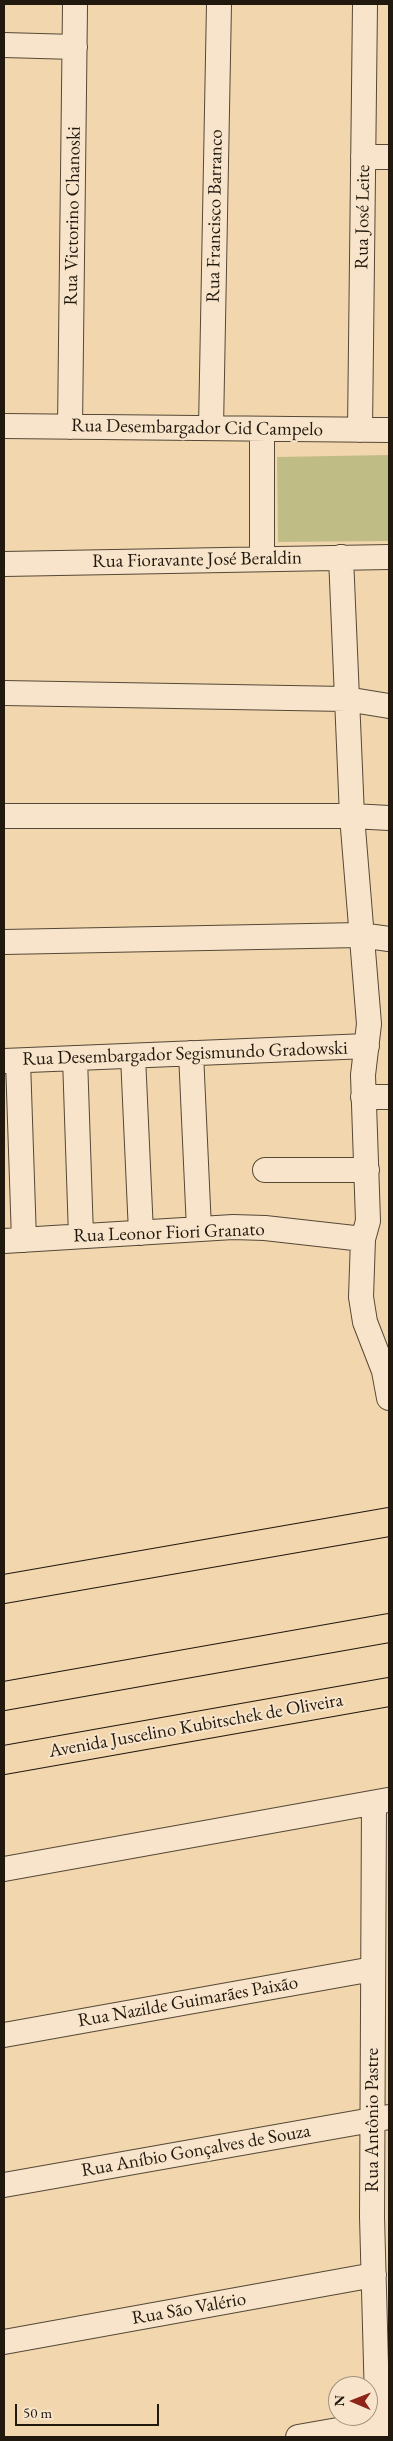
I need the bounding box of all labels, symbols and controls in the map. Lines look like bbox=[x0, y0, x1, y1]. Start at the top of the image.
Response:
street label: Rua Victorino Chanoski bbox=[60, 126, 86, 306]
street label: Rua Francisco Barranco bbox=[202, 129, 228, 303]
street label: Rua José Leite bbox=[351, 164, 375, 270]
street label: Rua Desembargador Cid Campelo bbox=[71, 414, 323, 442]
street label: Rua Fioravante José Beraldin bbox=[92, 547, 302, 573]
street label: Rua Desembargador Segismundo Gradowski bbox=[22, 1037, 348, 1071]
street label: Rua Leonor Fiori Granato bbox=[73, 1218, 265, 1248]
street label: Avenida Juscelino Kubitschek de Oliveira bbox=[47, 1689, 345, 1763]
street label: Rua Nazilde Guimarães Paixão bbox=[76, 1971, 300, 2033]
street label: Rua Antônio Pastre bbox=[362, 2048, 384, 2192]
street label: Rua Aníbio Gonçalves de Souza bbox=[80, 2120, 312, 2182]
street label: Rua São Valério bbox=[130, 2288, 248, 2330]
north arrow bbox=[328, 2376, 378, 2426]
scale bar bbox=[18, 2394, 161, 2426]
text: N bbox=[330, 2395, 348, 2407]
text: 50 m bbox=[23, 2403, 52, 2422]

